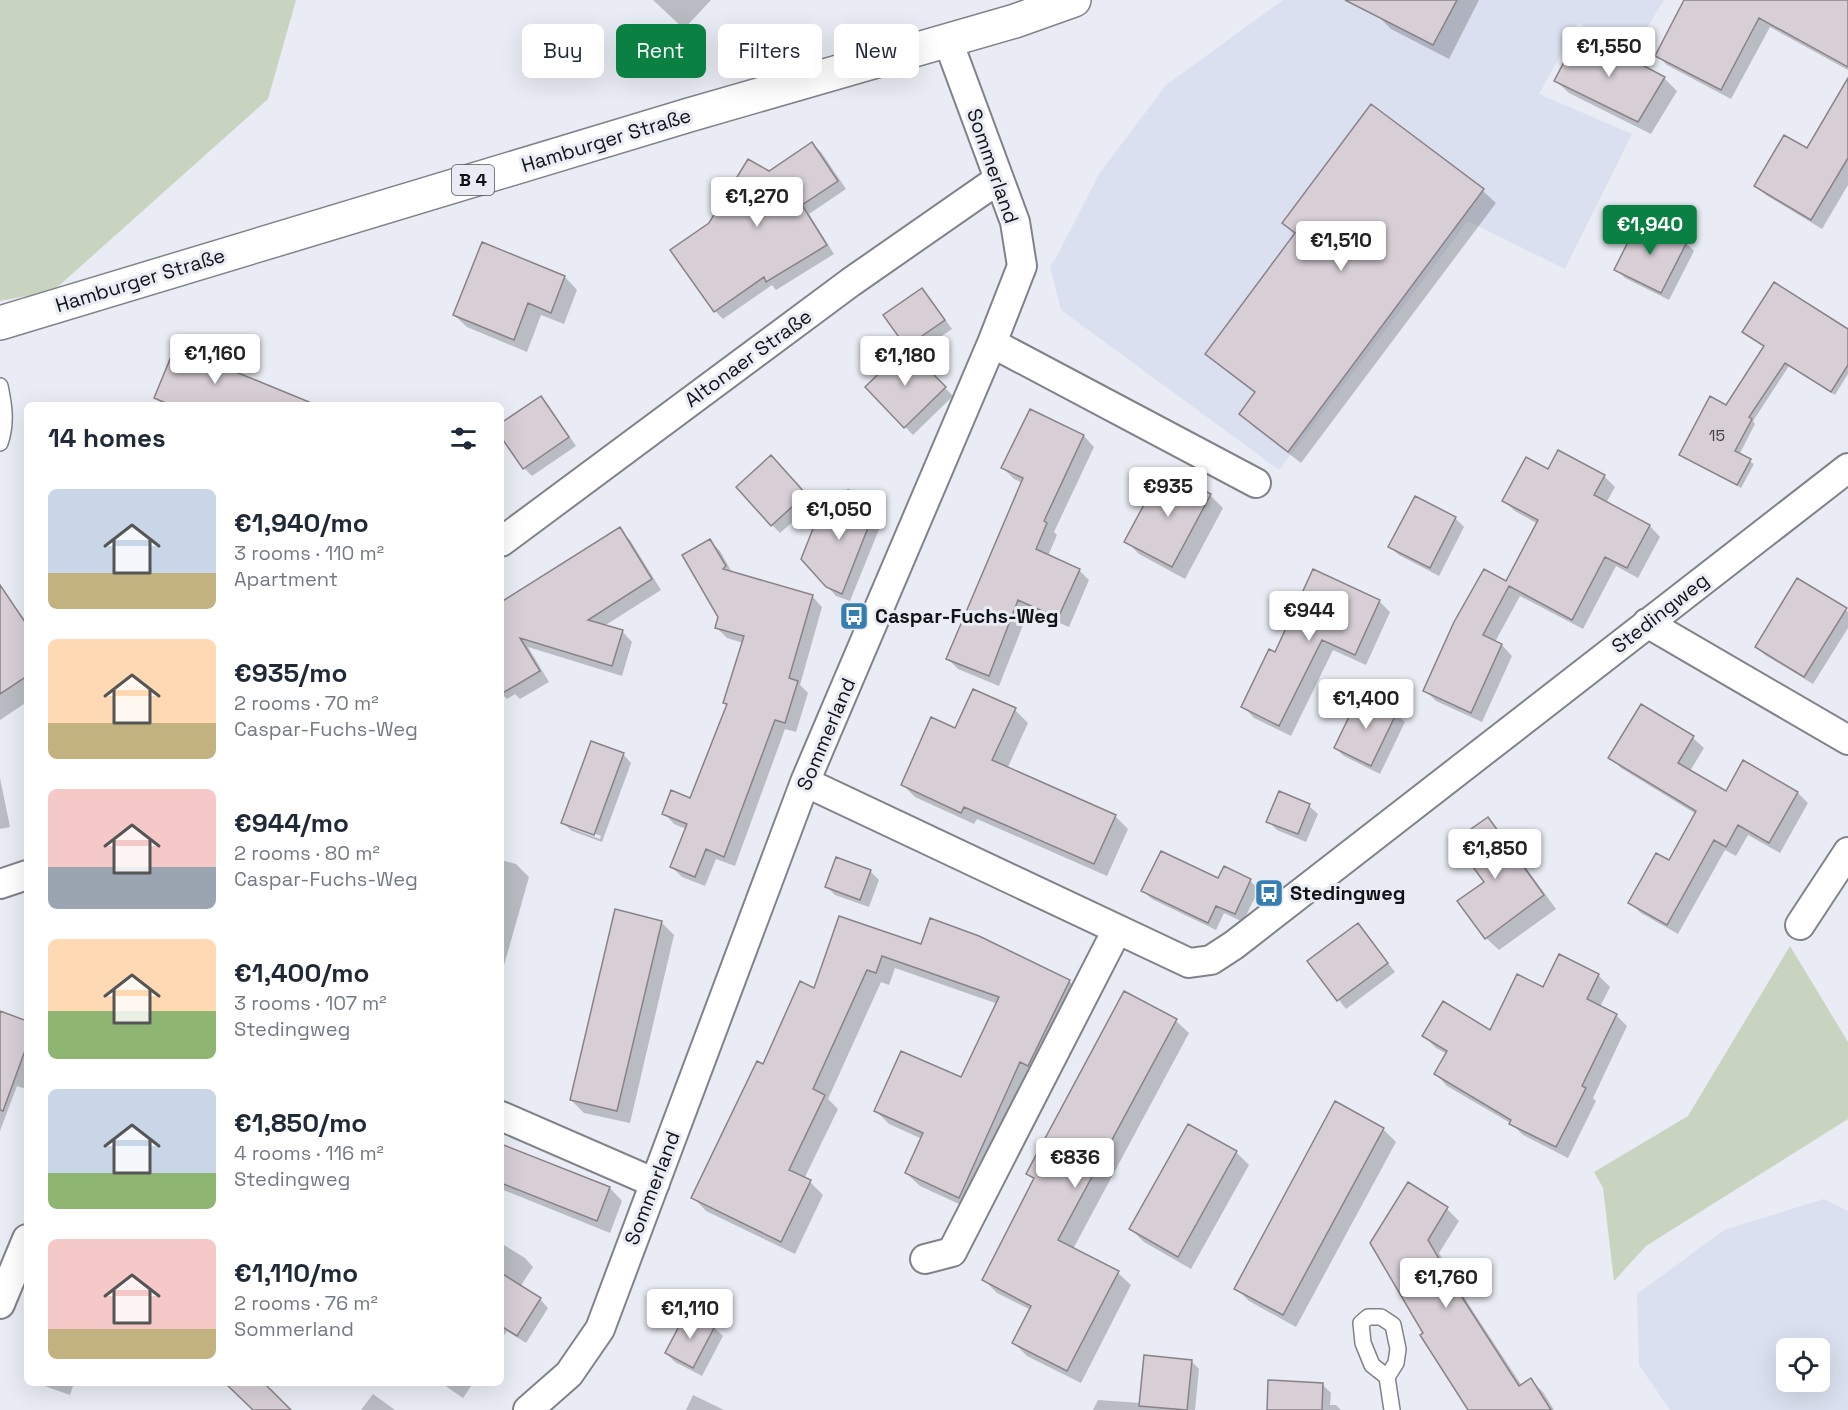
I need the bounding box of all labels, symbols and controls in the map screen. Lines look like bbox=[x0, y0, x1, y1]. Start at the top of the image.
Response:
chip: Buy bbox=[522, 24, 604, 78]
chip: Rent bbox=[616, 24, 706, 78]
chip: Filters bbox=[718, 24, 822, 78]
chip: New bbox=[834, 24, 919, 78]
pin: €1,550 bbox=[1560, 27, 1658, 78]
text: €1,550 bbox=[1576, 33, 1642, 59]
street label: Hamburger Straße bbox=[518, 102, 694, 178]
street label: Sommerland bbox=[961, 105, 1025, 227]
road number: B 4 bbox=[452, 165, 494, 195]
pin: €1,270 bbox=[708, 177, 806, 228]
text: €1,270 bbox=[725, 183, 789, 209]
pin: €1,940 bbox=[1601, 205, 1699, 256]
text: €1,940 bbox=[1617, 211, 1683, 237]
pin: €1,510 bbox=[1292, 221, 1390, 272]
text: €1,510 bbox=[1310, 227, 1372, 253]
street label: Hamburger Straße bbox=[52, 242, 228, 318]
street label: Altonaer Straße bbox=[679, 303, 817, 413]
pin: €1,160 bbox=[166, 334, 264, 385]
pin: €1,180 bbox=[856, 336, 954, 387]
text: €1,160 bbox=[184, 340, 246, 366]
text: €1,180 bbox=[874, 342, 936, 368]
text: 14 homes bbox=[48, 421, 166, 455]
icon: filters bbox=[447, 422, 480, 455]
house number: 15 bbox=[1709, 425, 1725, 446]
pin: €935 bbox=[1132, 467, 1204, 518]
text: €935 bbox=[1143, 473, 1193, 499]
pin: €1,050 bbox=[790, 490, 888, 541]
text: €1,050 bbox=[806, 496, 872, 522]
text: €1,940/mo bbox=[234, 506, 369, 540]
icon: home bbox=[96, 513, 168, 585]
text: 3 rooms · 110 m² bbox=[234, 540, 384, 566]
text: Apartment bbox=[234, 566, 338, 592]
street label: Stedingweg bbox=[1606, 567, 1714, 659]
pin: €944 bbox=[1273, 591, 1345, 642]
text: €944 bbox=[1283, 597, 1335, 623]
bus stop icon: Caspar-Fuchs-Weg bbox=[838, 600, 870, 632]
place label: Caspar-Fuchs-Weg bbox=[875, 603, 1059, 629]
text: €935/mo bbox=[234, 656, 347, 690]
icon: home bbox=[96, 663, 168, 735]
street label: Sommerland bbox=[791, 674, 861, 794]
pin: €1,400 bbox=[1317, 679, 1415, 730]
text: €1,400 bbox=[1332, 685, 1400, 711]
text: 2 rooms · 70 m² bbox=[234, 690, 378, 716]
text: Caspar-Fuchs-Weg bbox=[234, 716, 418, 742]
text: €944/mo bbox=[234, 806, 349, 840]
icon: home bbox=[96, 813, 168, 885]
pin: €1,850 bbox=[1446, 829, 1544, 880]
text: €1,850 bbox=[1462, 835, 1528, 861]
text: 2 rooms · 80 m² bbox=[234, 840, 380, 866]
text: Caspar-Fuchs-Weg bbox=[234, 866, 418, 892]
bus stop icon: Stedingweg bbox=[1253, 877, 1285, 909]
place label: Stedingweg bbox=[1290, 880, 1406, 906]
text: €1,400/mo bbox=[234, 956, 369, 990]
icon: home bbox=[96, 963, 168, 1035]
text: 3 rooms · 107 m² bbox=[234, 990, 387, 1016]
text: Stedingweg bbox=[234, 1016, 350, 1042]
text: €1,850/mo bbox=[234, 1106, 367, 1140]
icon: home bbox=[96, 1113, 168, 1185]
street label: Sommerland bbox=[618, 1127, 686, 1249]
pin: €836 bbox=[1039, 1138, 1111, 1189]
text: 4 rooms · 116 m² bbox=[234, 1140, 384, 1166]
text: €836 bbox=[1050, 1144, 1100, 1170]
text: Stedingweg bbox=[234, 1166, 350, 1192]
text: €1,110/mo bbox=[234, 1256, 358, 1290]
pin: €1,760 bbox=[1397, 1258, 1495, 1309]
icon: home bbox=[96, 1263, 168, 1335]
text: €1,760 bbox=[1414, 1264, 1478, 1290]
pin: €1,110 bbox=[641, 1289, 739, 1340]
text: 2 rooms · 76 m² bbox=[234, 1290, 378, 1316]
text: €1,110 bbox=[661, 1295, 719, 1321]
text: Sommerland bbox=[234, 1316, 354, 1342]
map controls bbox=[1776, 1338, 1830, 1392]
button: locate bbox=[1776, 1338, 1830, 1392]

